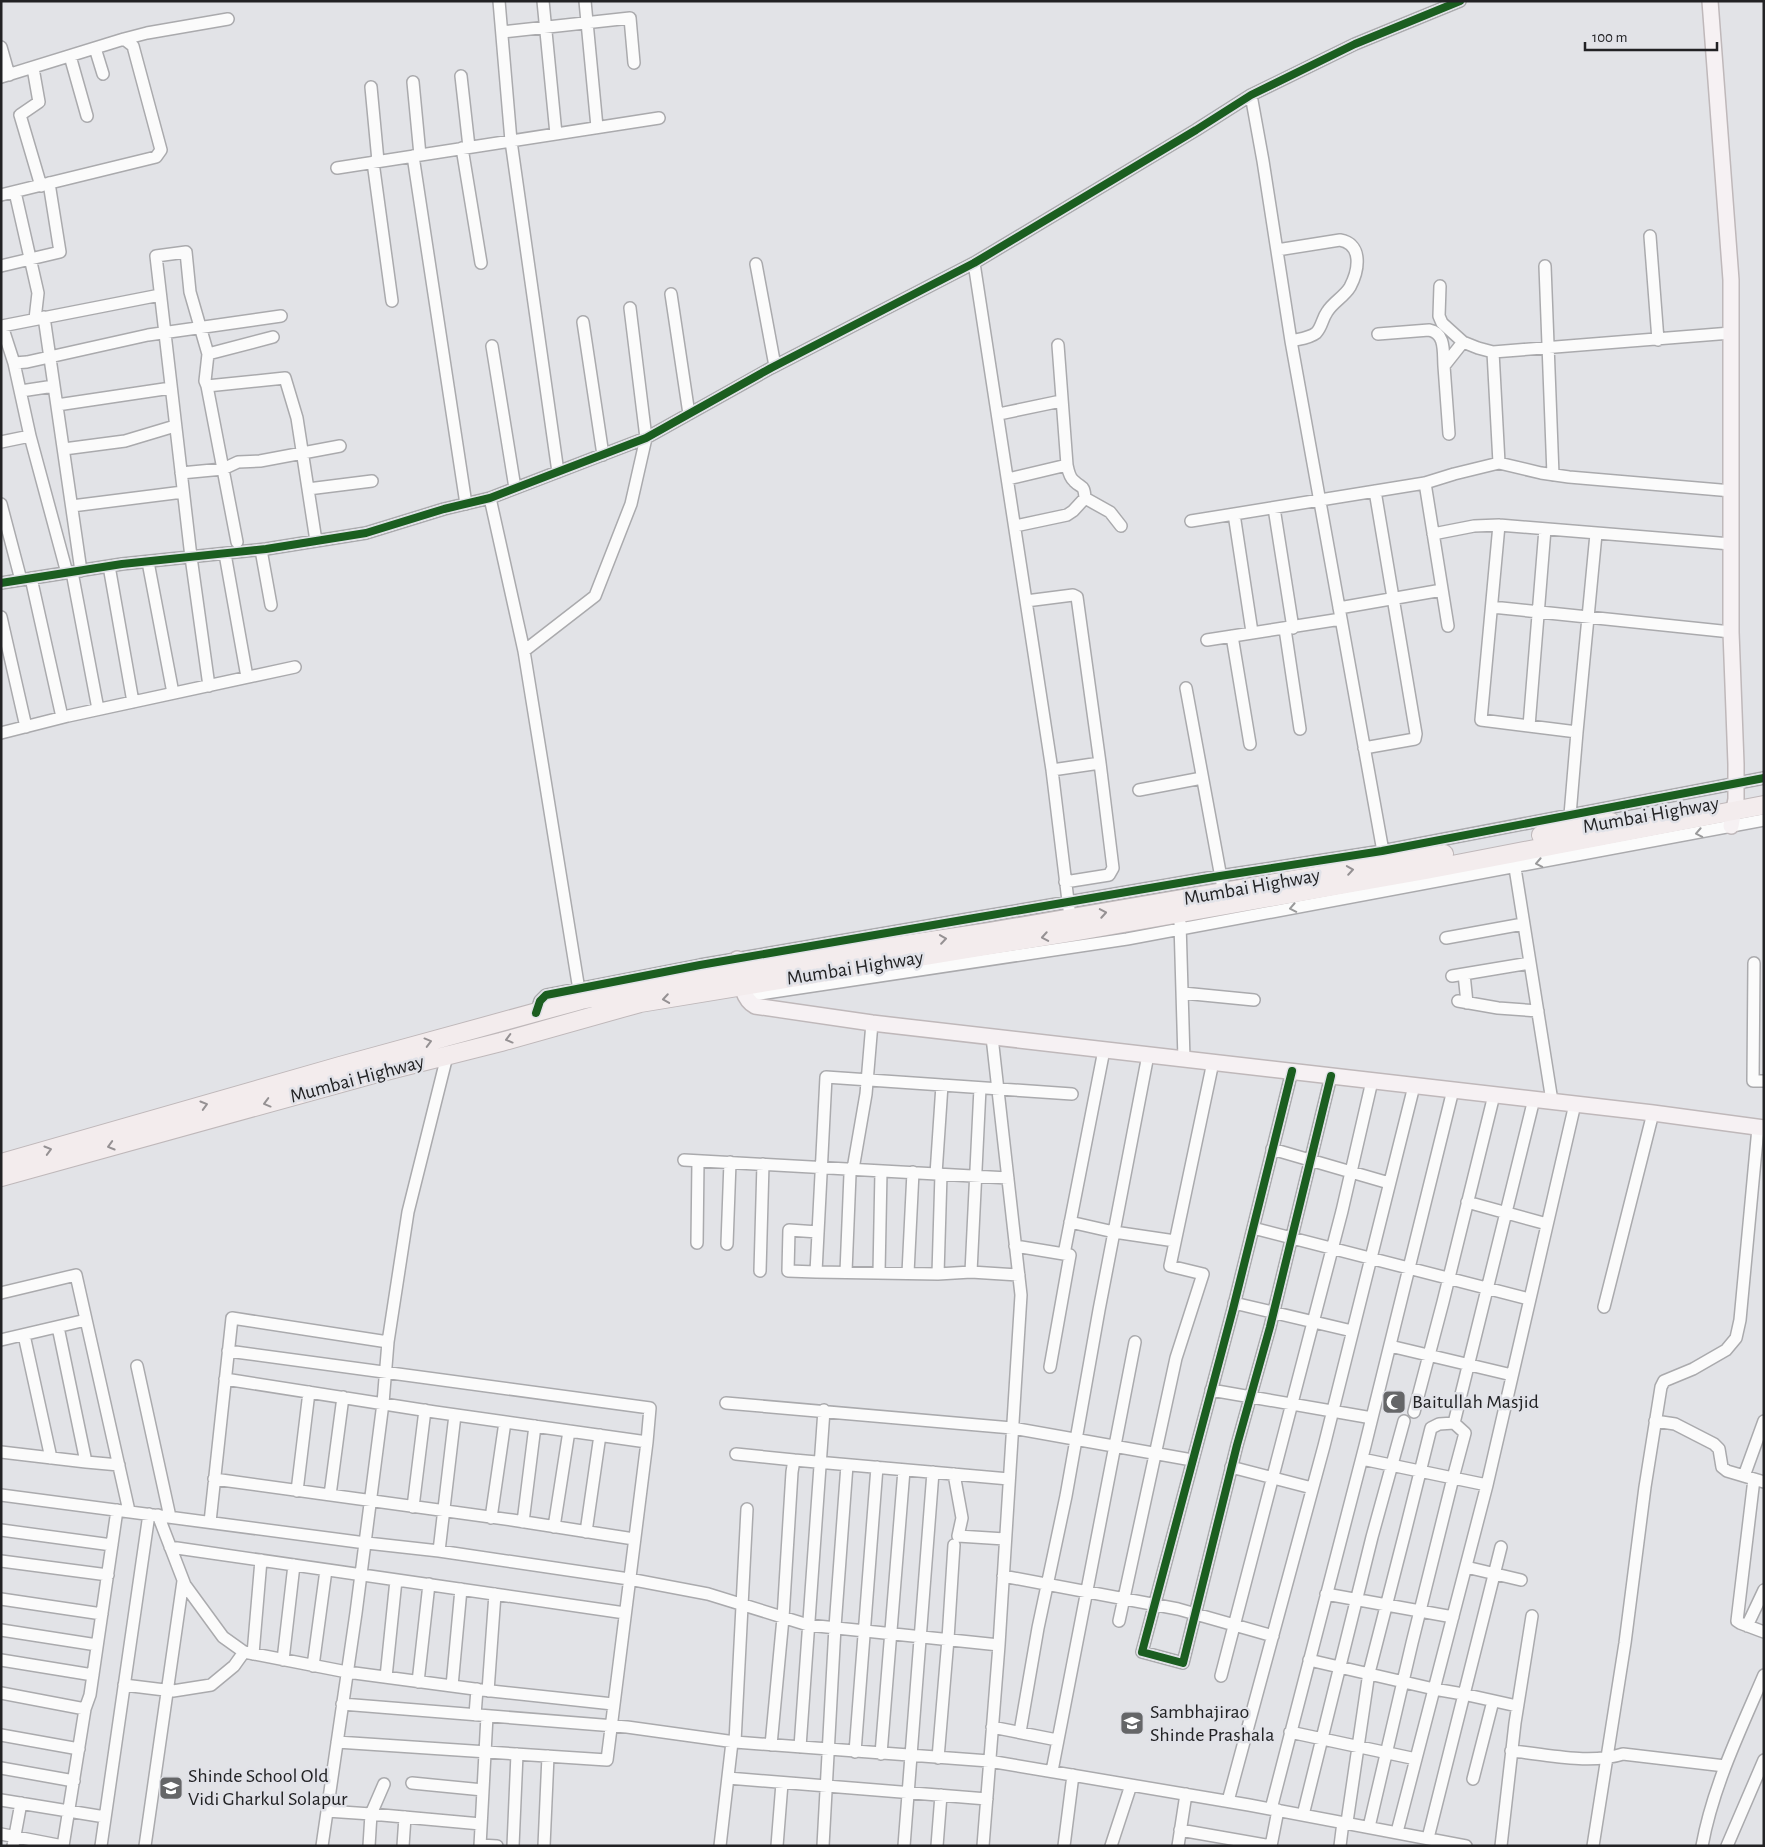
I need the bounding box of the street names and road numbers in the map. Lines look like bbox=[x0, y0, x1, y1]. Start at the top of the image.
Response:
street label: Mumbai Highway bbox=[1581, 793, 1721, 837]
street label: Mumbai Highway bbox=[1182, 865, 1322, 909]
street label: Mumbai Highway bbox=[785, 947, 925, 989]
street label: Mumbai Highway bbox=[288, 1051, 427, 1107]

